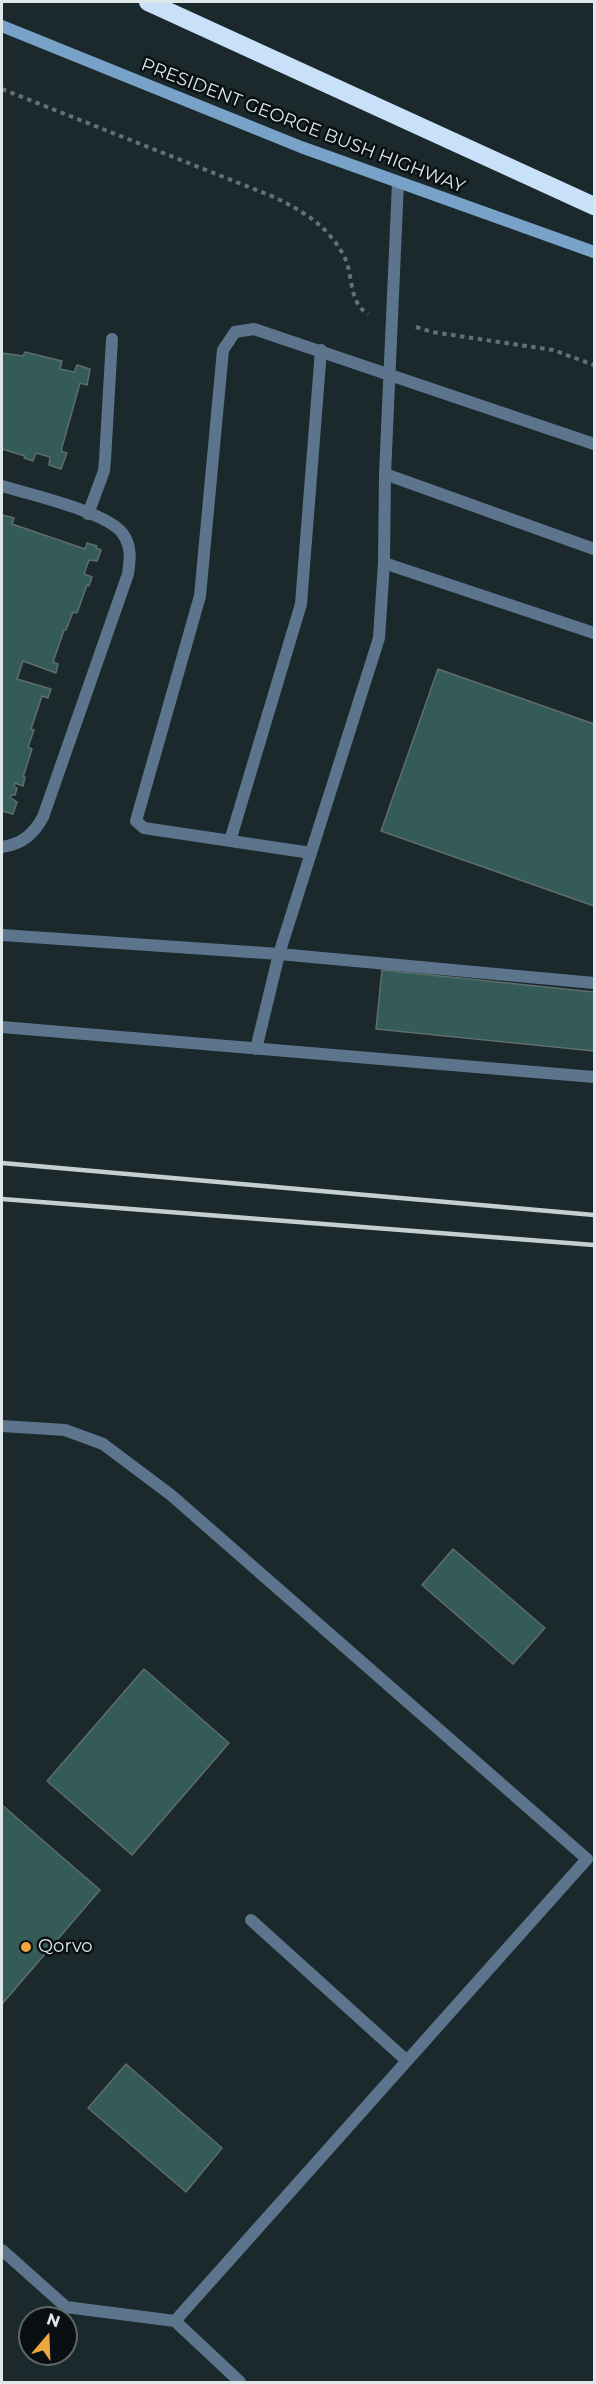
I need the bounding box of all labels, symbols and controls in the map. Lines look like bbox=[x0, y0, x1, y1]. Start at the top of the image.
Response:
street label: PRESIDENT GEORGE BUSH HIGHWAY bbox=[138, 54, 468, 198]
place label: Qorvo bbox=[38, 1936, 93, 1958]
marker: Qorvo bbox=[19, 1940, 33, 1954]
north arrow bbox=[18, 2306, 78, 2366]
text: N bbox=[44, 2309, 63, 2331]

